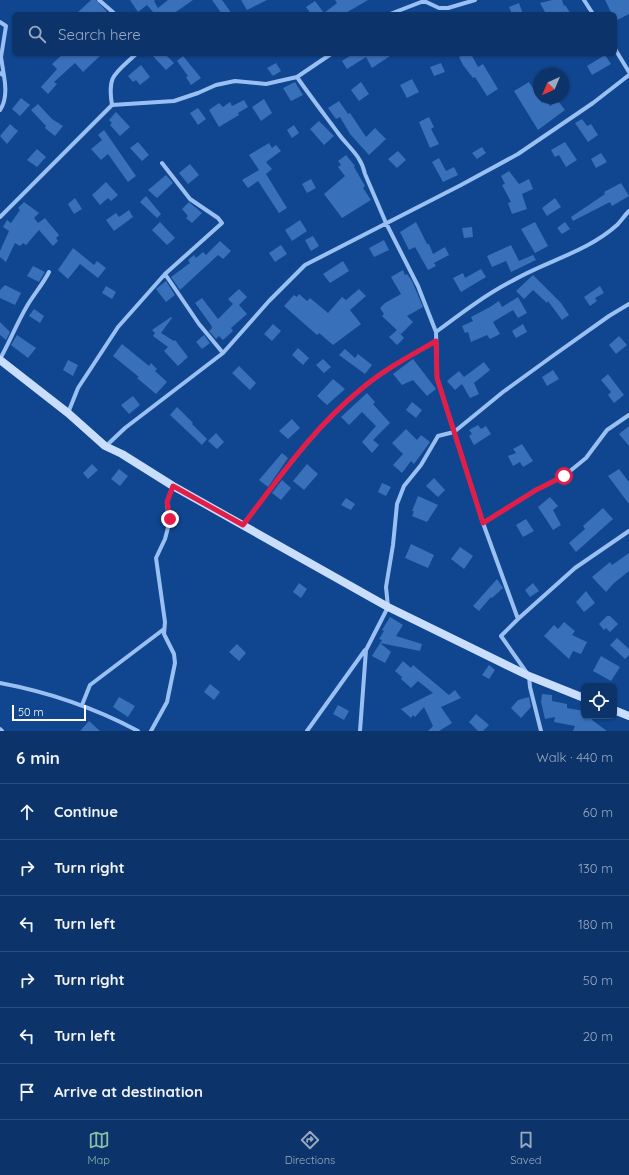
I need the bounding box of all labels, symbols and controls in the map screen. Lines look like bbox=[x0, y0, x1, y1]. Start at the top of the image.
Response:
search box bbox=[12, 12, 617, 56]
icon: search bbox=[26, 23, 48, 45]
text: Search here bbox=[58, 25, 141, 44]
north arrow bbox=[533, 68, 569, 104]
route start bbox=[555, 467, 573, 485]
route end bbox=[161, 510, 179, 528]
map controls bbox=[581, 683, 617, 719]
button: locate bbox=[581, 683, 617, 719]
scale bar bbox=[12, 703, 86, 722]
text: 50 m bbox=[18, 705, 44, 719]
text: 6 min bbox=[16, 747, 60, 768]
text: Walk · 440 m bbox=[536, 749, 613, 765]
icon: ahead bbox=[16, 801, 38, 823]
text: Continue bbox=[54, 802, 118, 821]
text: 60 m bbox=[583, 804, 613, 820]
icon: right bbox=[16, 857, 38, 879]
text: Turn right bbox=[54, 858, 125, 877]
text: 130 m bbox=[578, 860, 613, 876]
icon: left bbox=[16, 913, 38, 935]
text: Turn left bbox=[54, 914, 116, 933]
text: 180 m bbox=[578, 916, 613, 932]
icon: right bbox=[16, 969, 38, 991]
text: Turn right bbox=[54, 970, 125, 989]
text: 50 m bbox=[583, 972, 613, 988]
icon: left bbox=[16, 1025, 38, 1047]
text: Turn left bbox=[54, 1026, 116, 1045]
text: 20 m bbox=[583, 1028, 613, 1044]
icon: arrive bbox=[16, 1081, 38, 1103]
text: Arrive at destination bbox=[54, 1082, 203, 1101]
tab: Map bbox=[87, 1129, 110, 1167]
tab: Directions bbox=[285, 1129, 335, 1167]
tab: Saved bbox=[510, 1129, 542, 1167]

